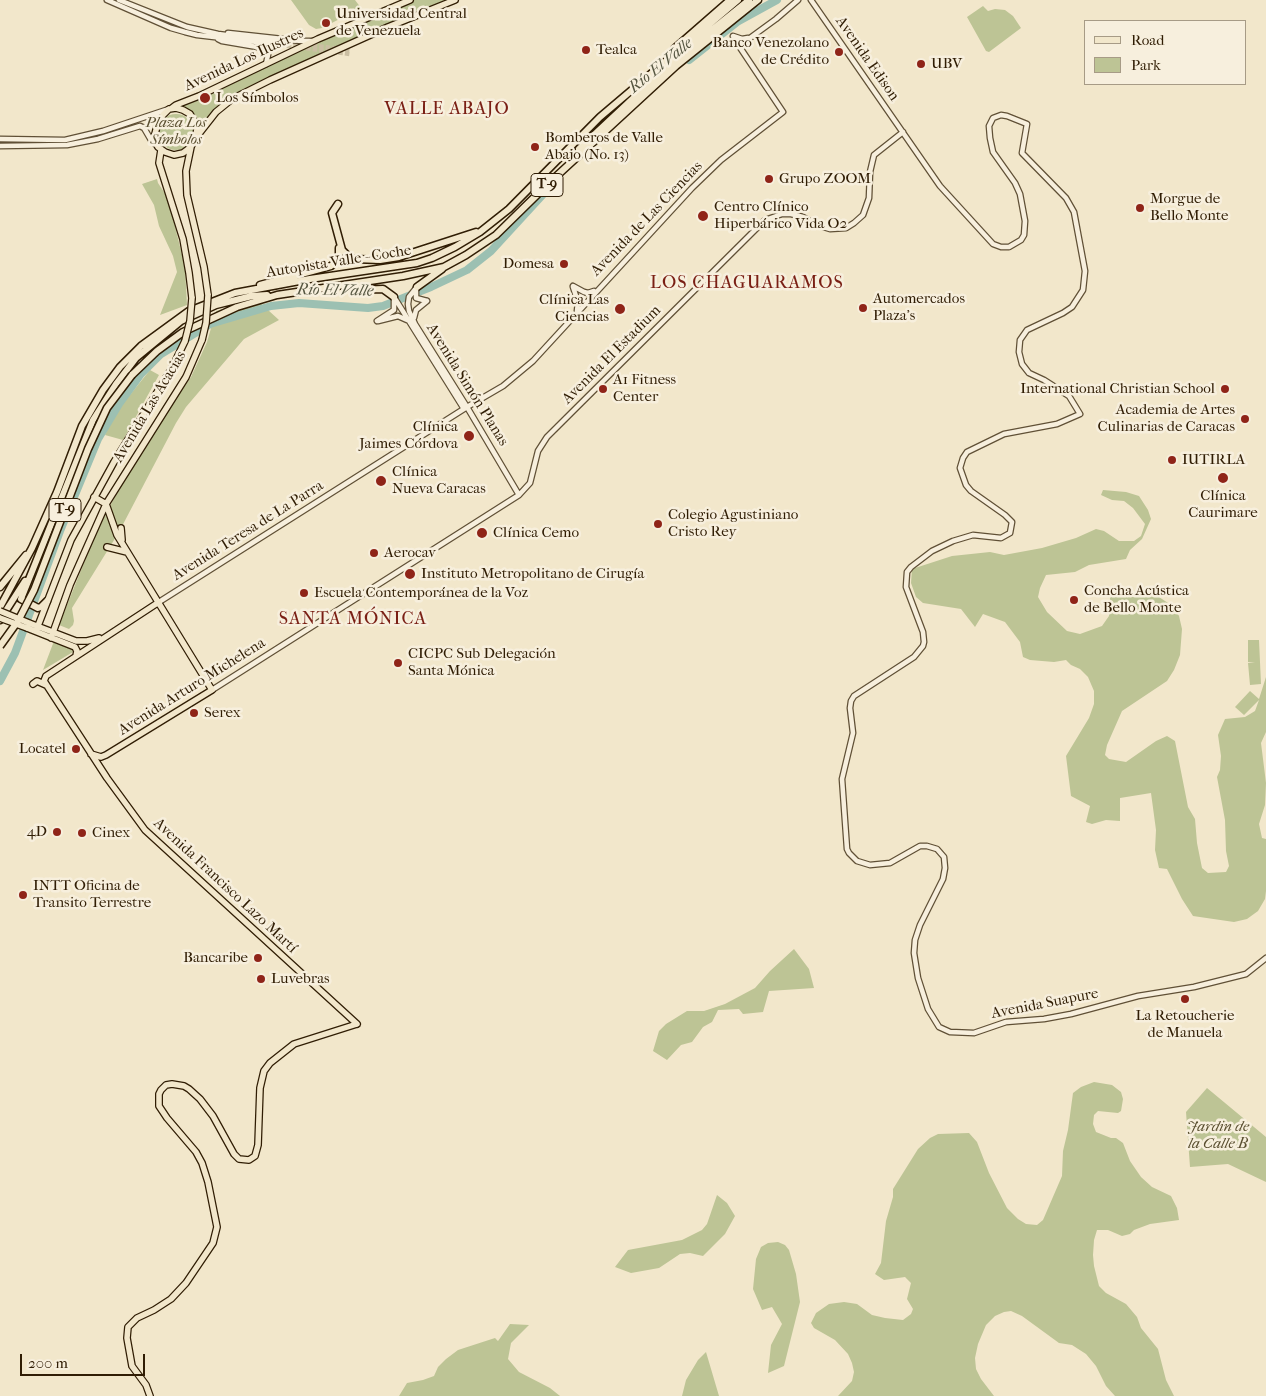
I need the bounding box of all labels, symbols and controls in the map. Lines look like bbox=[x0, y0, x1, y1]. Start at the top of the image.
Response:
place label: Universidad Central de Venezuela bbox=[336, 5, 467, 40]
street label: Avenida Edison bbox=[831, 13, 903, 105]
marker: Universidad Central de Venezuela bbox=[320, 17, 332, 29]
legend bbox=[1084, 20, 1246, 85]
street label: Avenida Los Ilustres bbox=[182, 25, 306, 95]
text: Road bbox=[1131, 31, 1164, 49]
water label: Río El Valle bbox=[625, 34, 697, 98]
place label: Banco Venezolano de Crédito bbox=[712, 34, 829, 69]
place label: Tealca bbox=[596, 41, 637, 59]
marker: Tealca bbox=[580, 44, 592, 56]
marker: Banco Venezolano de Crédito bbox=[833, 46, 845, 58]
place label: UBV bbox=[931, 55, 962, 73]
text: Park bbox=[1131, 56, 1161, 74]
marker: UBV bbox=[915, 58, 927, 70]
place label: Los Símbolos bbox=[216, 89, 299, 107]
marker: Los Símbolos bbox=[198, 91, 212, 105]
district label: VALLE ABAJO bbox=[383, 99, 511, 121]
park label: Plaza Los Símbolos bbox=[146, 114, 206, 149]
place label: Bomberos de Valle Abajo (No. 13) bbox=[545, 129, 663, 164]
marker: Bomberos de Valle Abajo (No. 13) bbox=[529, 141, 541, 153]
street label: Avenida de Las Ciencias bbox=[587, 158, 707, 280]
place label: Grupo ZOOM bbox=[779, 170, 871, 188]
marker: Grupo ZOOM bbox=[763, 173, 775, 185]
road number: T-9 bbox=[531, 174, 563, 196]
place label: Morgue de Bello Monte bbox=[1150, 190, 1229, 225]
place label: Centro Clínico Hiperbárico Vida O2 bbox=[714, 198, 847, 233]
marker: Morgue de Bello Monte bbox=[1134, 202, 1146, 214]
marker: Centro Clínico Hiperbárico Vida O2 bbox=[696, 209, 710, 223]
street label: Autopista Valle - Coche bbox=[265, 242, 413, 282]
place label: Domesa bbox=[503, 255, 554, 273]
marker: Domesa bbox=[558, 258, 570, 270]
district label: LOS CHAGUARAMOS bbox=[648, 273, 846, 295]
water label: Río El Valle bbox=[297, 281, 373, 301]
place label: Automercados Plaza's bbox=[873, 290, 965, 325]
place label: Clínica Las Ciencias bbox=[539, 291, 609, 326]
street label: Avenida El Estadium bbox=[559, 302, 665, 408]
marker: Clínica Las Ciencias bbox=[613, 302, 627, 316]
marker: Automercados Plaza's bbox=[857, 302, 869, 314]
street label: Avenida Simón Planas bbox=[422, 321, 512, 449]
street label: Avenida Las Acacias bbox=[110, 348, 190, 466]
place label: A1 Fitness Center bbox=[613, 371, 676, 406]
place label: International Christian School bbox=[1020, 380, 1215, 398]
marker: A1 Fitness Center bbox=[597, 383, 609, 395]
marker: International Christian School bbox=[1219, 383, 1231, 395]
place label: Academia de Artes Culinarias de Caracas bbox=[1097, 401, 1235, 436]
marker: Academia de Artes Culinarias de Caracas bbox=[1239, 413, 1251, 425]
place label: Clínica Jaimes Córdova bbox=[359, 418, 458, 453]
marker: Clínica Jaimes Córdova bbox=[462, 429, 476, 443]
place label: IUTIRLA bbox=[1182, 451, 1245, 469]
marker: IUTIRLA bbox=[1166, 454, 1178, 466]
place label: Clínica Nueva Caracas bbox=[392, 463, 486, 498]
marker: Clínica Caurimare bbox=[1216, 471, 1230, 485]
marker: Clínica Nueva Caracas bbox=[374, 474, 388, 488]
street label: Avenida Teresa de La Parra bbox=[169, 477, 327, 585]
place label: Clínica Caurimare bbox=[1188, 487, 1258, 522]
road number: T-9 bbox=[49, 498, 81, 522]
place label: Colegio Agustiniano Cristo Rey bbox=[668, 506, 798, 541]
marker: Colegio Agustiniano Cristo Rey bbox=[652, 518, 664, 530]
place label: Clínica Cemo bbox=[493, 524, 579, 542]
marker: Clínica Cemo bbox=[475, 526, 489, 540]
place label: Aerocav bbox=[384, 544, 436, 562]
marker: Aerocav bbox=[368, 547, 380, 559]
place label: Instituto Metropolitano de Cirugía bbox=[421, 565, 644, 583]
marker: Instituto Metropolitano de Cirugía bbox=[403, 567, 417, 581]
place label: Concha Acústica de Bello Monte bbox=[1084, 582, 1189, 617]
place label: Escuela Contemporánea de la Voz bbox=[314, 584, 528, 602]
marker: Escuela Contemporánea de la Voz bbox=[298, 587, 310, 599]
marker: Concha Acústica de Bello Monte bbox=[1068, 594, 1080, 606]
district label: SANTA MÓNICA bbox=[277, 609, 429, 631]
street label: Avenida Arturo Michelena bbox=[115, 634, 269, 740]
place label: CICPC Sub Delegación Santa Mónica bbox=[408, 645, 556, 680]
marker: CICPC Sub Delegación Santa Mónica bbox=[392, 657, 404, 669]
place label: Serex bbox=[204, 704, 241, 722]
marker: Serex bbox=[188, 707, 200, 719]
place label: Locatel bbox=[19, 740, 66, 758]
marker: Locatel bbox=[70, 743, 82, 755]
street label: Avenida Francisco Lazo Martí bbox=[149, 815, 301, 957]
place label: 4D bbox=[27, 823, 47, 841]
place label: Cinex bbox=[92, 824, 130, 842]
marker: 4D bbox=[51, 826, 63, 838]
marker: Cinex bbox=[76, 827, 88, 839]
place label: INTT Oficina de Transito Terrestre bbox=[33, 877, 151, 912]
marker: INTT Oficina de Transito Terrestre bbox=[17, 889, 29, 901]
place label: Bancaribe bbox=[183, 949, 248, 967]
marker: Bancaribe bbox=[252, 952, 264, 964]
place label: Luvebras bbox=[271, 970, 330, 988]
marker: Luvebras bbox=[255, 973, 267, 985]
street label: Avenida Suapure bbox=[990, 985, 1100, 1023]
marker: La Retoucherie de Manuela bbox=[1179, 993, 1191, 1005]
place label: La Retoucherie de Manuela bbox=[1135, 1007, 1235, 1042]
park label: Jardin de la Calle B bbox=[1187, 1118, 1249, 1153]
scale bar bbox=[22, 1344, 148, 1376]
text: 200 m bbox=[28, 1354, 68, 1372]

